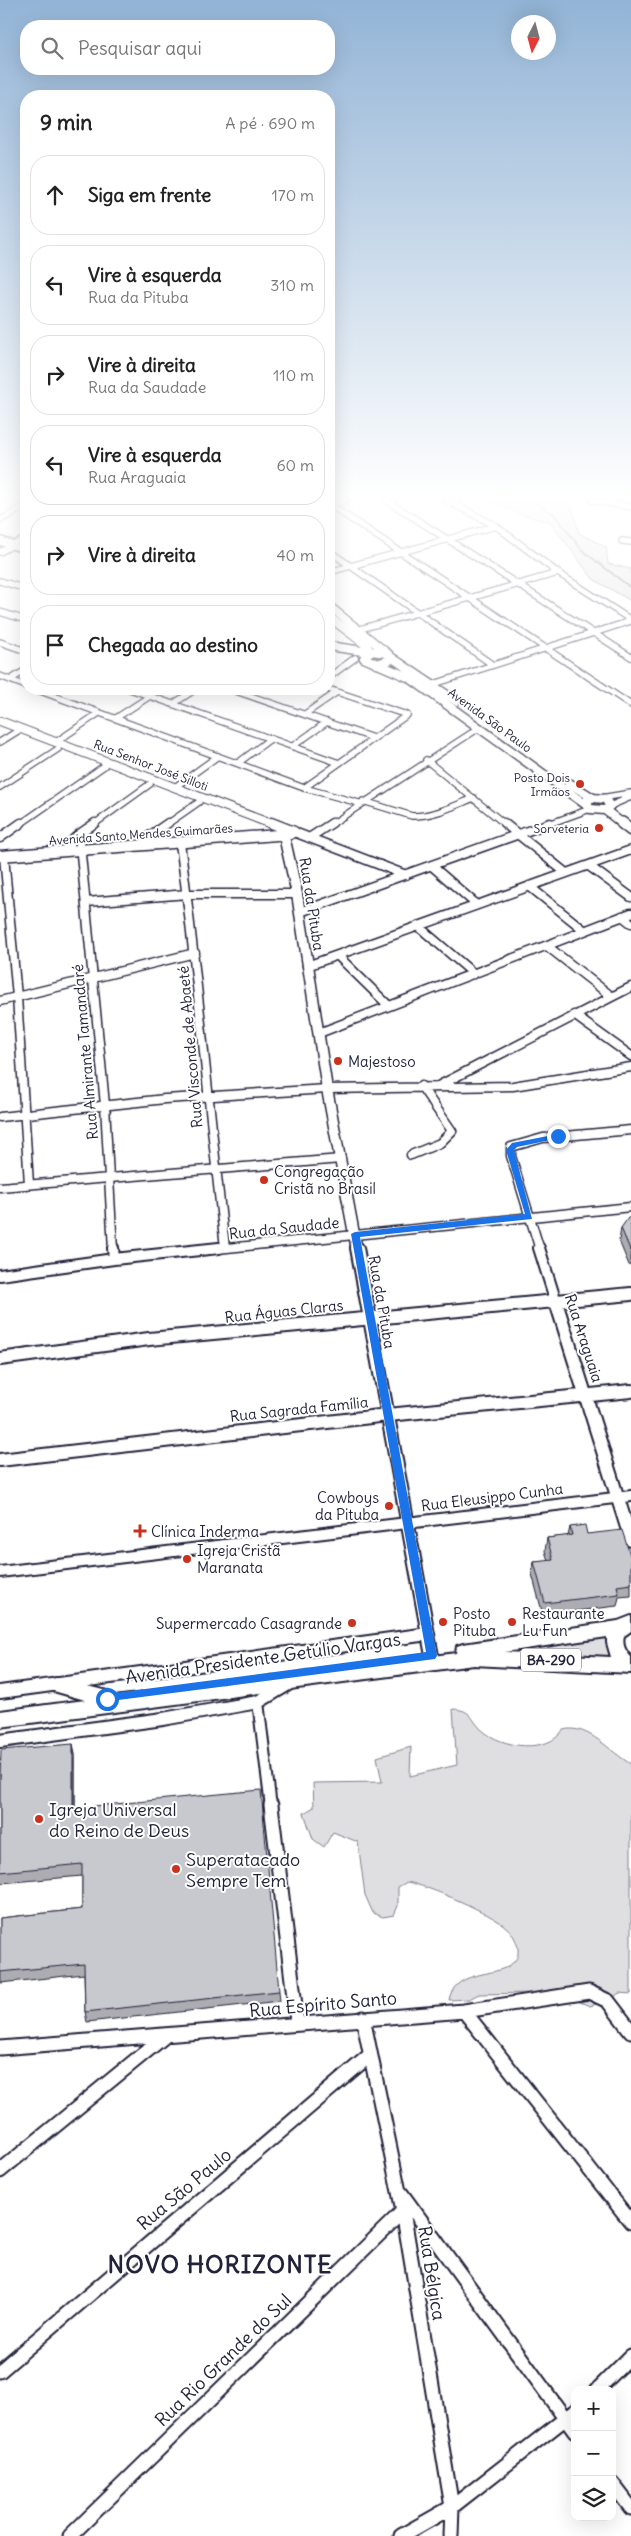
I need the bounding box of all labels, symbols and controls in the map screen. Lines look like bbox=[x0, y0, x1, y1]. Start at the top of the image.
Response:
north arrow bbox=[511, 15, 556, 60]
search box bbox=[20, 20, 335, 75]
icon: search bbox=[38, 34, 66, 62]
text: Pesquisar aqui bbox=[78, 36, 202, 60]
text: 9 min bbox=[40, 109, 92, 136]
text: A pé · 690 m bbox=[225, 113, 315, 133]
icon: ahead bbox=[41, 181, 69, 209]
text: Siga em frente bbox=[88, 183, 211, 207]
text: 170 m bbox=[271, 185, 314, 205]
text: Vire à esquerda bbox=[88, 263, 222, 287]
icon: left bbox=[41, 271, 69, 299]
text: 310 m bbox=[270, 275, 314, 295]
text: Rua da Pituba bbox=[88, 287, 189, 307]
text: Vire à direita bbox=[88, 353, 196, 377]
icon: right bbox=[41, 361, 69, 389]
text: 110 m bbox=[273, 365, 314, 385]
text: Rua da Saudade bbox=[88, 377, 206, 397]
text: Vire à esquerda bbox=[88, 443, 222, 467]
icon: left bbox=[41, 451, 69, 479]
text: 60 m bbox=[276, 455, 314, 475]
text: Rua Araguaia bbox=[88, 467, 186, 487]
icon: right bbox=[41, 541, 69, 569]
text: Vire à direita bbox=[88, 543, 196, 567]
text: 40 m bbox=[276, 545, 314, 565]
icon: arrive bbox=[41, 631, 69, 659]
text: Chegada ao destino bbox=[88, 633, 258, 657]
street label: Avenida São Paulo bbox=[445, 685, 535, 755]
street label: Rua Senhor José Silloti bbox=[92, 736, 210, 794]
place label: Posto Dois Irmãos bbox=[514, 770, 570, 799]
marker: Posto Dois Irmãos bbox=[574, 778, 586, 790]
street label: Avenida Santo Mendes Guimarães bbox=[48, 820, 234, 848]
place label: Sorveteria bbox=[534, 821, 589, 836]
marker: Sorveteria bbox=[593, 822, 605, 834]
street label: Rua da Pituba bbox=[295, 856, 329, 952]
street label: Rua Almirante Tamandaré bbox=[68, 963, 102, 1141]
street label: Rua Visconde de Abaeté bbox=[173, 965, 207, 1129]
place label: Majestoso bbox=[348, 1052, 416, 1071]
marker: Majestoso bbox=[332, 1055, 344, 1067]
route end bbox=[547, 1125, 570, 1148]
place label: Congregação Cristã no Brasil bbox=[274, 1162, 376, 1198]
marker: Congregação Cristã no Brasil bbox=[258, 1174, 270, 1186]
street label: Rua da Saudade bbox=[228, 1213, 340, 1243]
street label: Rua da Pituba bbox=[364, 1254, 400, 1350]
street label: Rua Araguaia bbox=[561, 1291, 607, 1385]
street label: Rua Águas Claras bbox=[224, 1295, 344, 1327]
street label: Rua Sagrada Família bbox=[229, 1392, 370, 1426]
street label: Rua Eleusippo Cunha bbox=[420, 1479, 565, 1515]
place label: Cowboys da Pituba bbox=[315, 1488, 379, 1524]
marker: Cowboys da Pituba bbox=[383, 1500, 395, 1512]
place label: Clínica Inderma bbox=[151, 1522, 260, 1541]
marker: Clínica Inderma bbox=[133, 1524, 147, 1538]
place label: Igreja Cristã Maranata bbox=[197, 1541, 281, 1577]
marker: Igreja Cristã Maranata bbox=[181, 1553, 193, 1565]
place label: Posto Pituba bbox=[453, 1604, 496, 1640]
place label: Restaurante Lu Fun bbox=[522, 1604, 605, 1640]
place label: Supermercado Casagrande bbox=[156, 1614, 342, 1633]
marker: Posto Pituba bbox=[437, 1616, 449, 1628]
marker: Restaurante Lu Fun bbox=[506, 1616, 518, 1628]
marker: Supermercado Casagrande bbox=[346, 1617, 358, 1629]
street label: Avenida Presidente Getúlio Vargas bbox=[124, 1627, 402, 1689]
road number: BA-290 bbox=[521, 1648, 581, 1672]
route start bbox=[96, 1688, 119, 1711]
place label: Igreja Universal do Reino de Deus bbox=[49, 1798, 189, 1842]
marker: Igreja Universal do Reino de Deus bbox=[33, 1813, 45, 1825]
place label: Superatacado Sempre Tem bbox=[186, 1848, 300, 1892]
marker: Superatacado Sempre Tem bbox=[170, 1863, 182, 1875]
street label: Rua Espírito Santo bbox=[248, 1986, 398, 2022]
street label: Rua São Paulo bbox=[132, 2143, 236, 2235]
street label: Rua Bélgica bbox=[413, 2224, 451, 2322]
district label: NOVO HORIZONTE bbox=[108, 2249, 332, 2279]
street label: Rua Rio Grande do Sul bbox=[150, 2289, 296, 2431]
map controls bbox=[571, 2386, 616, 2521]
button: + bbox=[571, 2386, 616, 2431]
button: − bbox=[571, 2431, 616, 2476]
button: layers bbox=[571, 2476, 616, 2521]

